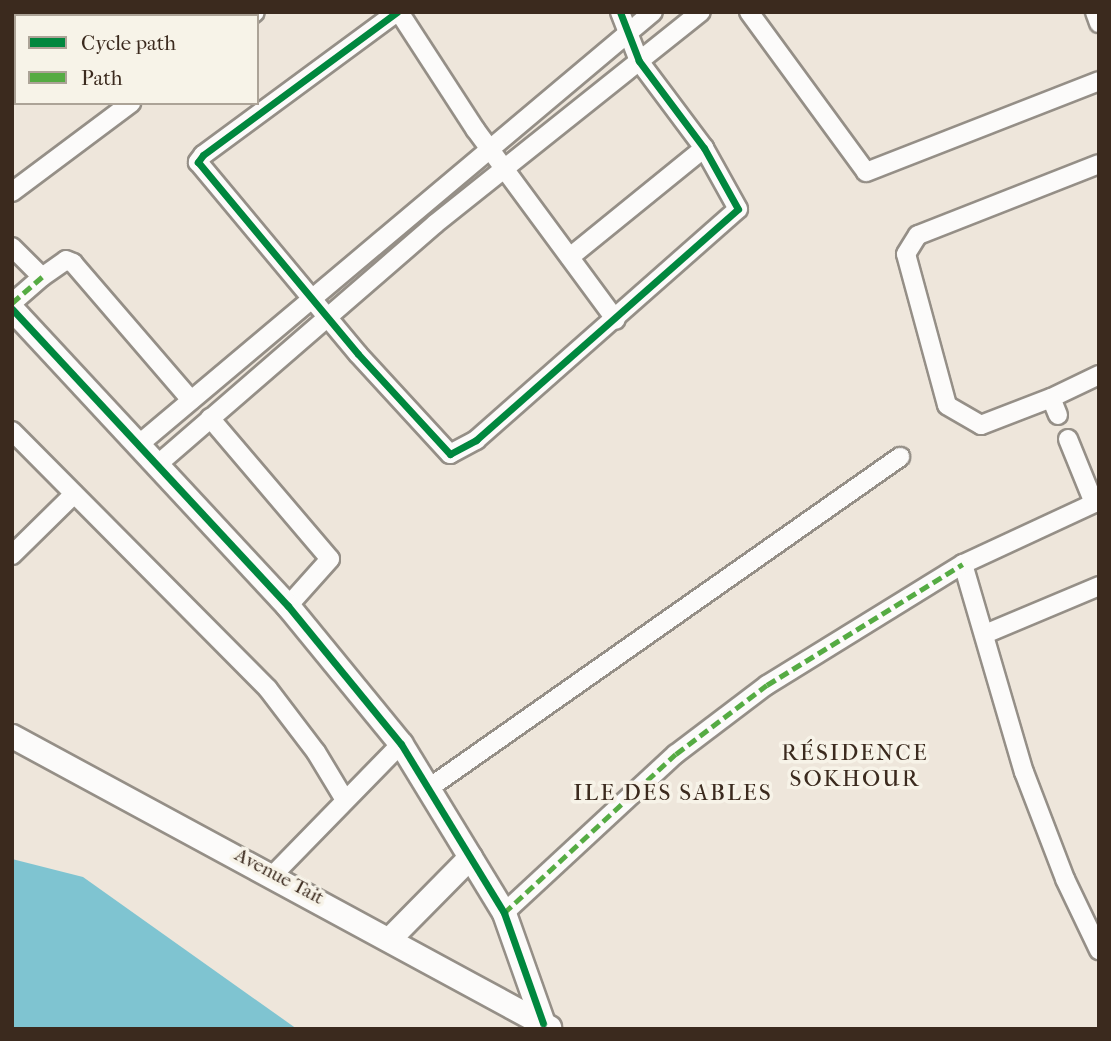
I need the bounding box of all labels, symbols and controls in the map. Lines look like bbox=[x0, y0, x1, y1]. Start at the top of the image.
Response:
legend bbox=[14, 14, 259, 105]
text: Cycle path bbox=[81, 31, 176, 55]
text: Path bbox=[81, 66, 122, 90]
district label: RÉSIDENCE SOKHOUR bbox=[782, 739, 928, 793]
district label: ILE DES SABLES bbox=[575, 779, 771, 807]
street label: Avenue Tait bbox=[231, 844, 327, 910]

